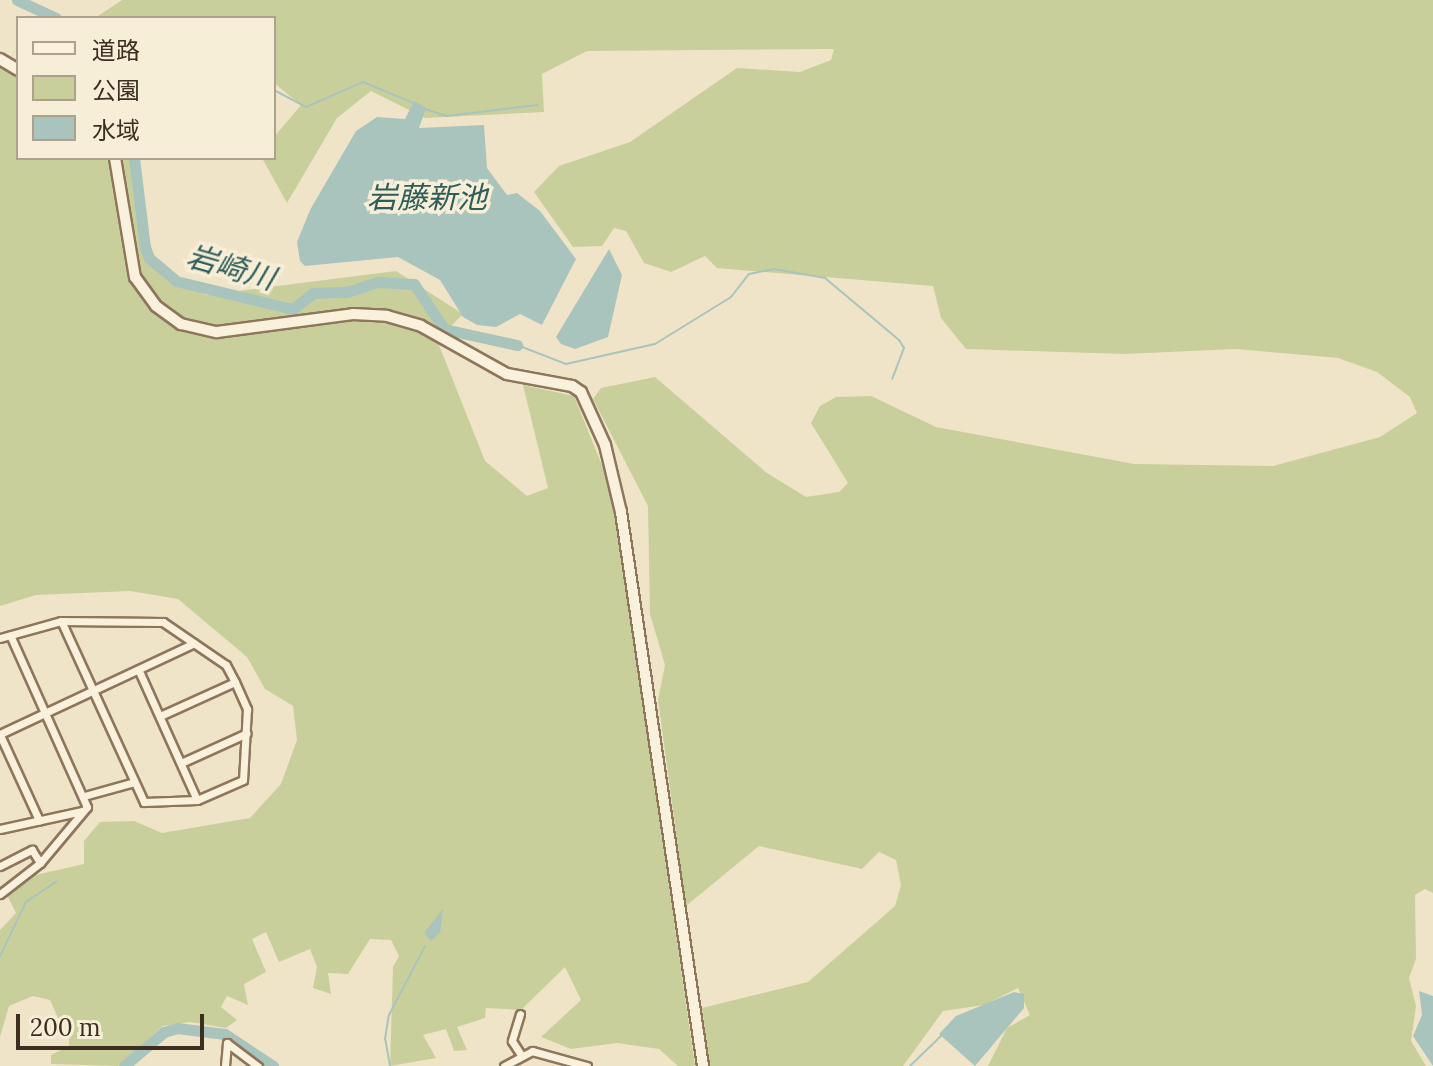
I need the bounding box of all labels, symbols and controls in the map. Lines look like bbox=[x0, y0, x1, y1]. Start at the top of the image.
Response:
legend bbox=[16, 16, 276, 160]
text: 道路 bbox=[92, 35, 140, 66]
text: 公園 bbox=[92, 75, 140, 106]
text: 水域 bbox=[92, 115, 140, 146]
water label: 岩藤新池 bbox=[367, 179, 487, 215]
water label: 岩崎川 bbox=[183, 237, 279, 297]
scale bar bbox=[20, 998, 208, 1048]
text: 200 m bbox=[30, 1012, 100, 1043]

